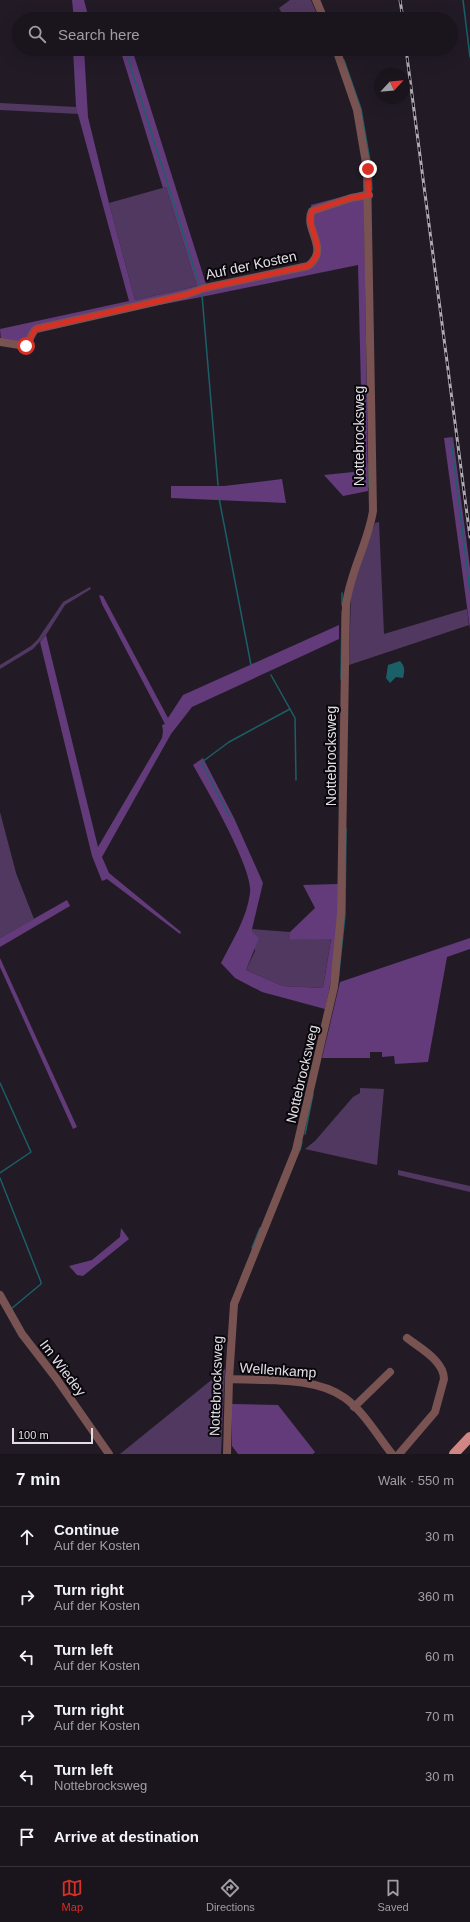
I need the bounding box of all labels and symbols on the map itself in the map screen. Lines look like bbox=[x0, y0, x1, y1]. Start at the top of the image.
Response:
north arrow bbox=[374, 68, 410, 104]
route end bbox=[359, 160, 377, 178]
street label: Auf der Kosten bbox=[204, 248, 298, 282]
route start bbox=[17, 337, 35, 355]
street label: Nottebrocksweg bbox=[351, 386, 367, 486]
street label: Nottebrocksweg bbox=[323, 706, 339, 806]
street label: Nottebrocksweg bbox=[283, 1023, 321, 1125]
street label: Nottebrocksweg bbox=[206, 1336, 226, 1436]
street label: Im Wiedey bbox=[37, 1337, 89, 1399]
street label: Wellenkamp bbox=[239, 1359, 317, 1381]
scale bar bbox=[12, 1426, 93, 1445]

